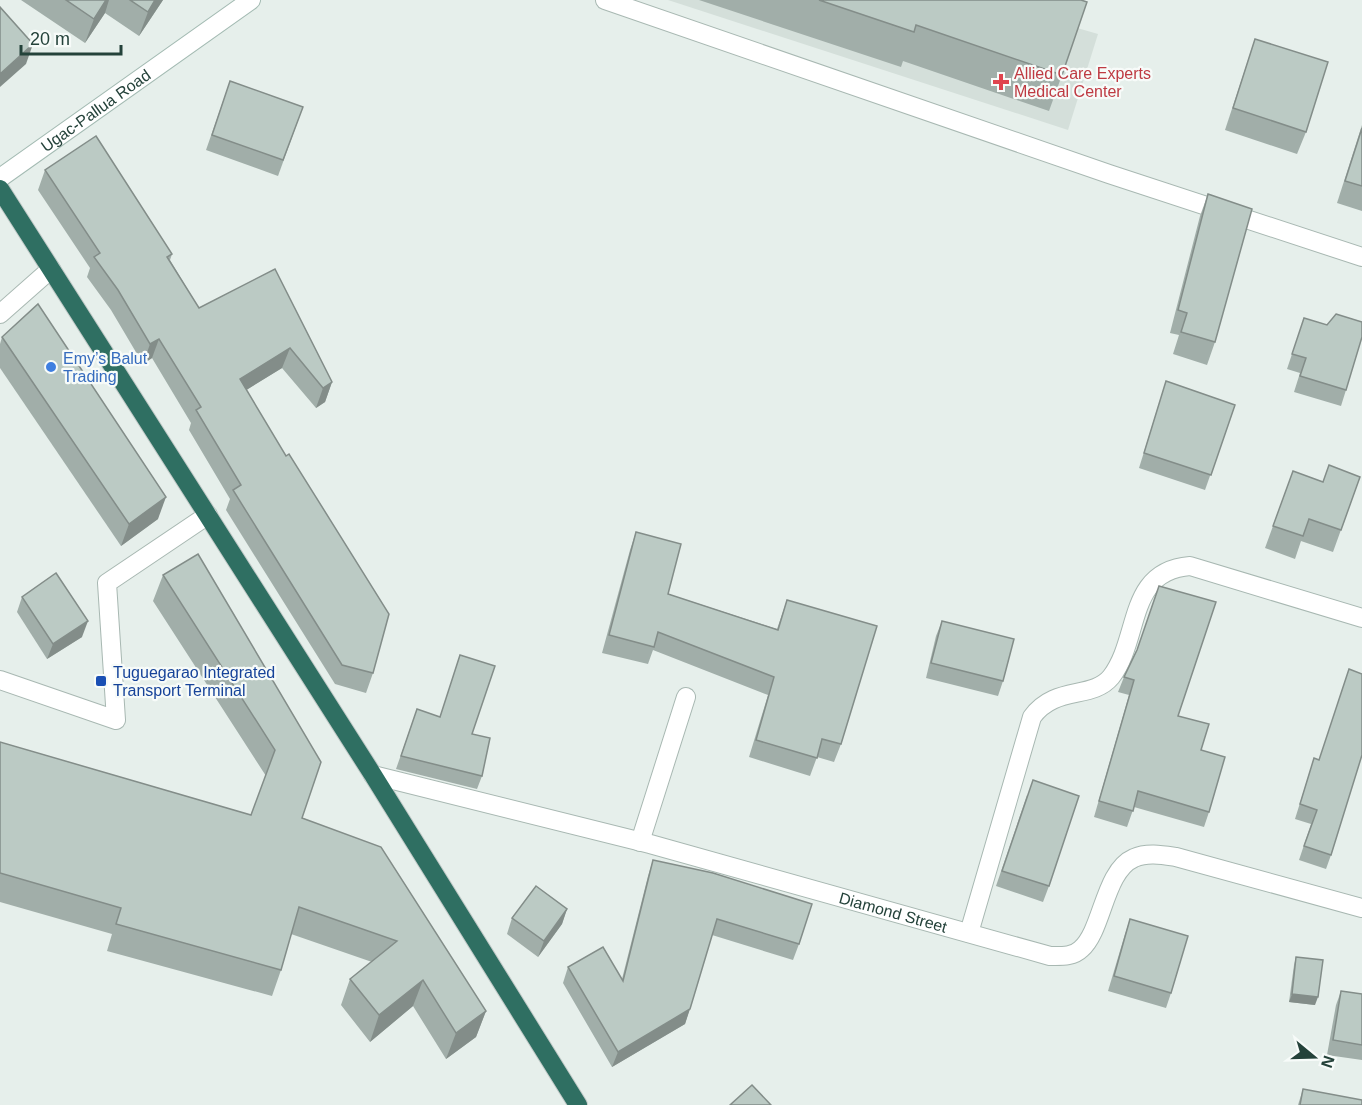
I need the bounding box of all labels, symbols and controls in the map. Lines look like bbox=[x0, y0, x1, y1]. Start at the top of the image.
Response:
scale bar bbox=[21, 18, 122, 56]
text: 20 m bbox=[30, 29, 70, 49]
place label: Allied Care Experts Medical Center bbox=[1014, 65, 1151, 100]
street label: Ugac-Pallua Road bbox=[38, 66, 153, 155]
marker: Allied Care Experts Medical Center bbox=[992, 73, 1010, 91]
place label: Emy’s Balut Trading bbox=[63, 350, 148, 385]
marker: Emy’s Balut Trading bbox=[44, 360, 58, 374]
place label: Tuguegarao Integrated Transport Terminal bbox=[113, 664, 275, 699]
marker: Tuguegarao Integrated Transport Terminal bbox=[94, 674, 108, 688]
street label: Diamond Street bbox=[837, 889, 950, 935]
north arrow bbox=[1284, 1027, 1344, 1087]
text: N bbox=[1318, 1053, 1338, 1070]

